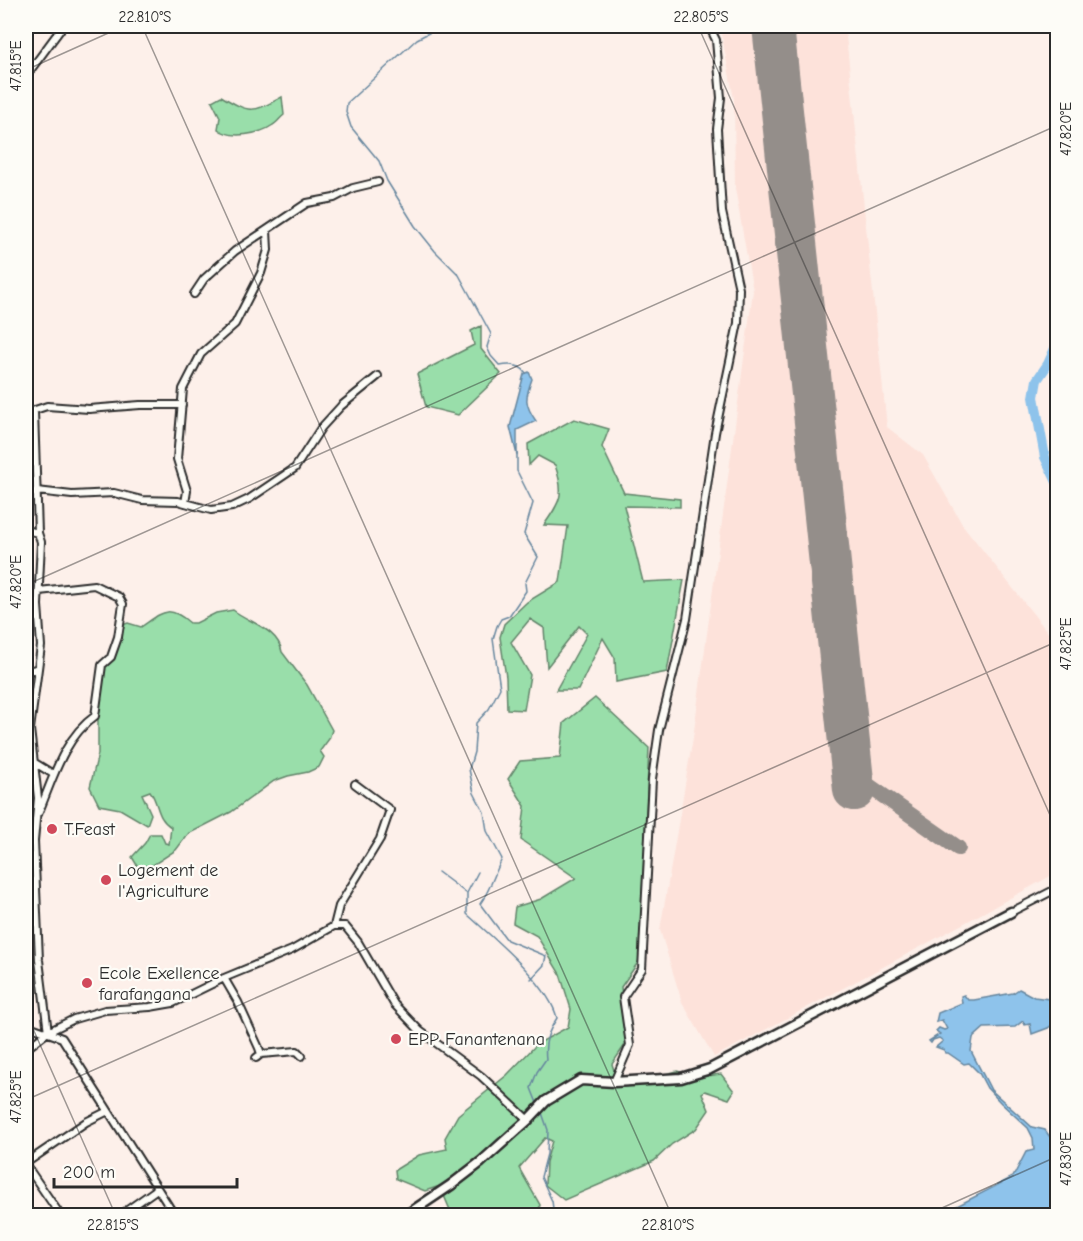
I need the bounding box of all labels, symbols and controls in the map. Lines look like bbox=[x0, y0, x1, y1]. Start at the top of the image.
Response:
text: 22.810°S bbox=[119, 8, 171, 26]
text: 22.805°S bbox=[674, 8, 728, 26]
text: 47.815°E bbox=[7, 40, 25, 92]
text: 47.820°E bbox=[1057, 102, 1075, 156]
text: 47.820°E bbox=[7, 555, 25, 609]
text: 47.825°E bbox=[1057, 617, 1075, 671]
place label: T.Feast bbox=[64, 819, 116, 840]
marker: T.Feast bbox=[45, 822, 59, 836]
place label: Logement de l'Agriculture bbox=[118, 860, 218, 902]
marker: Logement de l'Agriculture bbox=[99, 873, 113, 887]
place label: Ecole Exellence farafangana bbox=[98, 963, 220, 1005]
marker: Ecole Exellence farafangana bbox=[80, 976, 94, 990]
place label: EPP Fanantenana bbox=[408, 1029, 545, 1050]
marker: EPP Fanantenana bbox=[389, 1032, 403, 1046]
text: 47.825°E bbox=[7, 1070, 25, 1124]
text: 47.830°E bbox=[1057, 1132, 1075, 1186]
scale bar bbox=[54, 1151, 237, 1189]
text: 200 m bbox=[63, 1162, 115, 1183]
text: 22.815°S bbox=[87, 1216, 139, 1234]
text: 22.810°S bbox=[642, 1216, 694, 1234]

